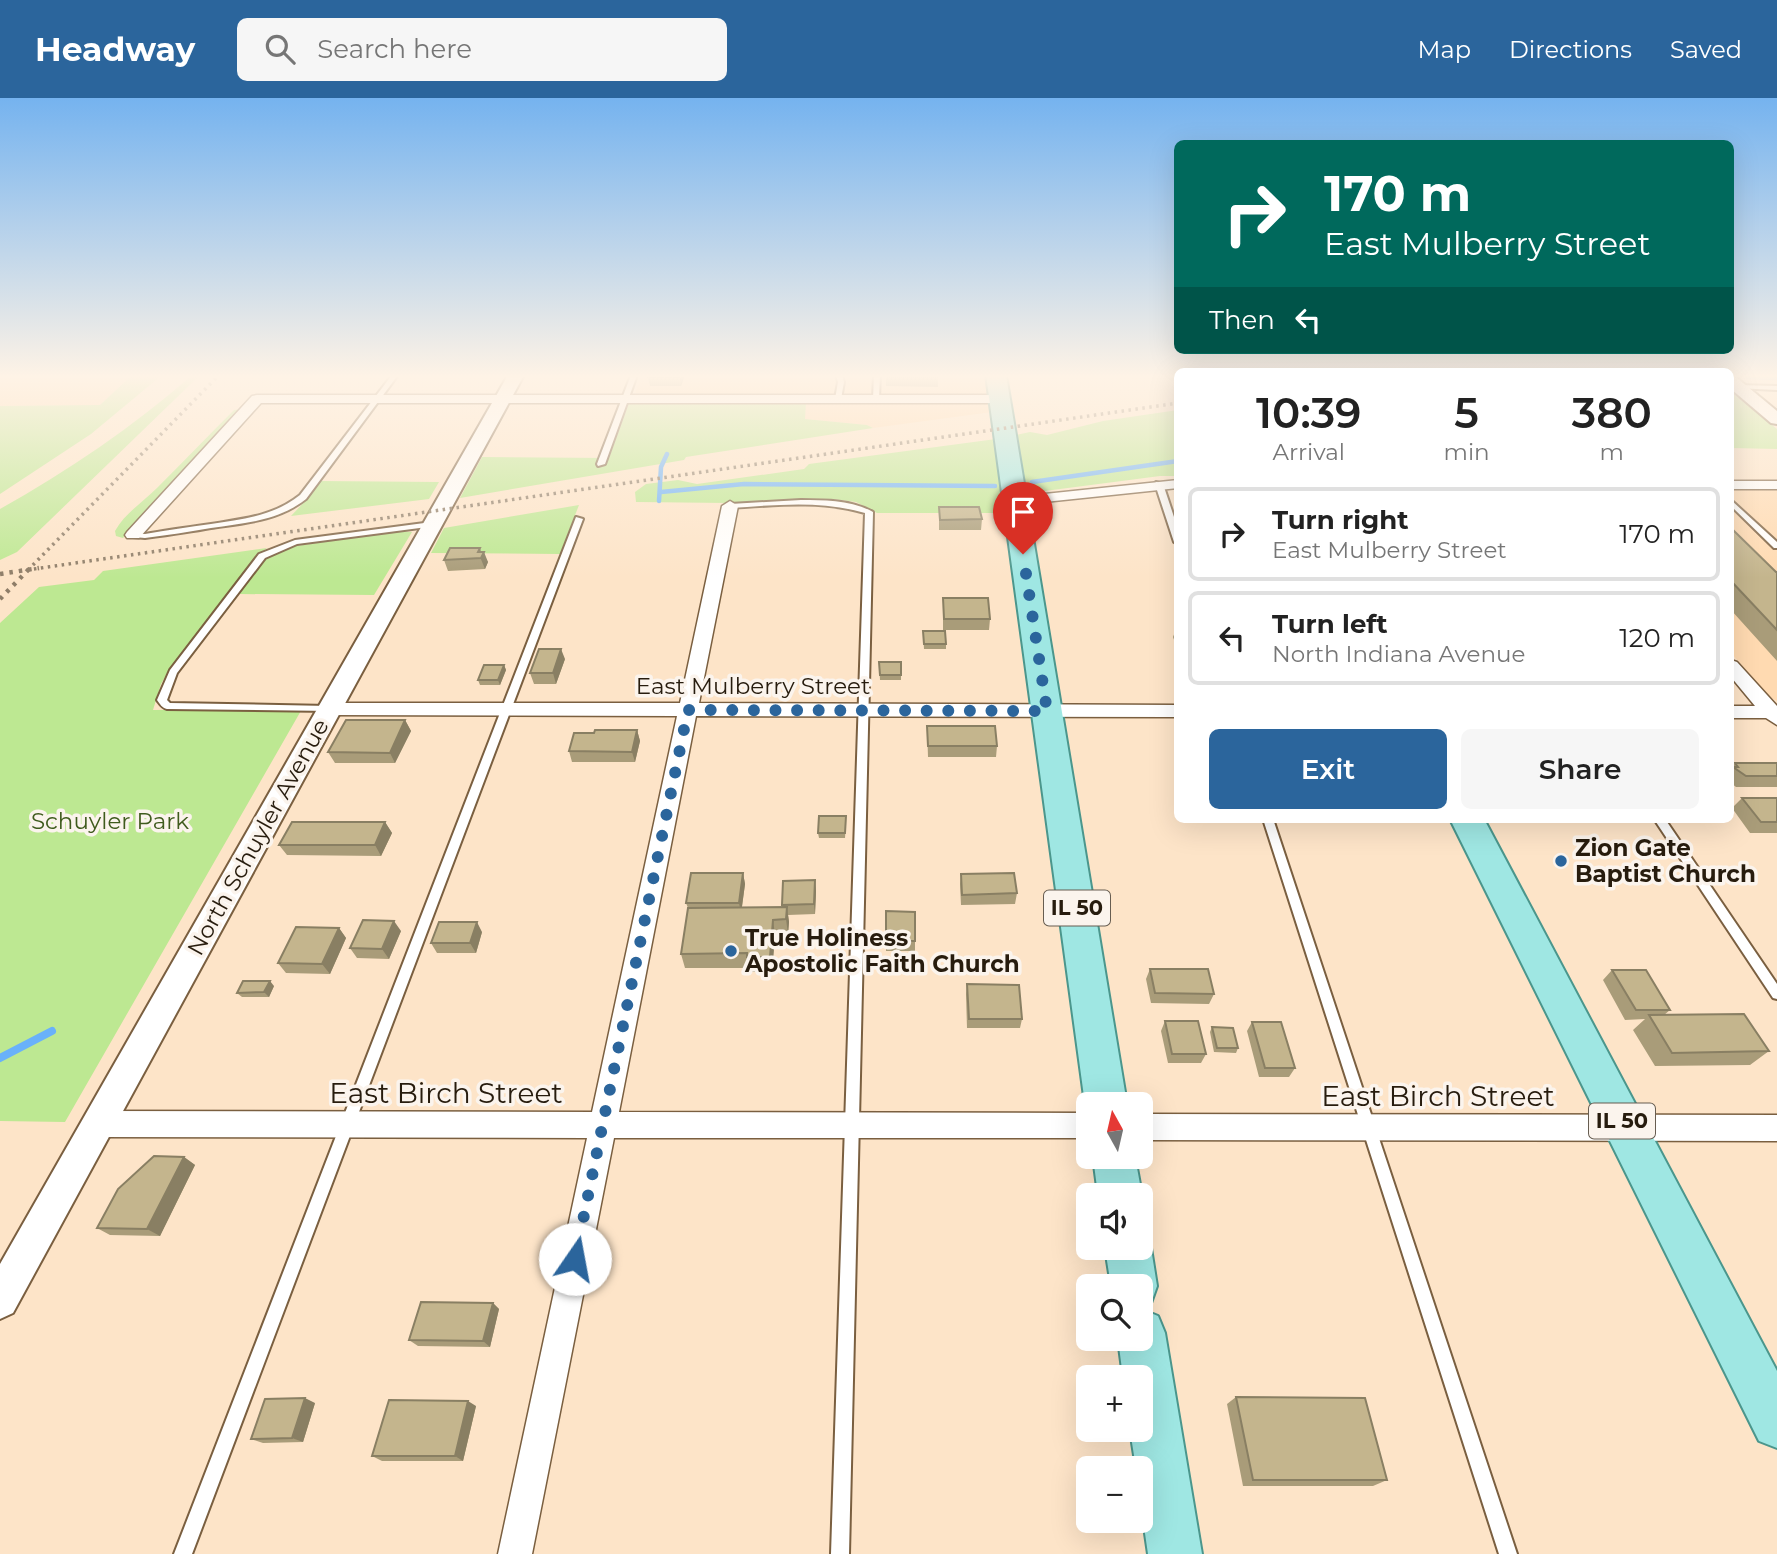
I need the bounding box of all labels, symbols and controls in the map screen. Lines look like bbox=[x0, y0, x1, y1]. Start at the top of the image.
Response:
search box bbox=[237, 18, 727, 81]
text: Headway bbox=[35, 29, 195, 69]
icon: search bbox=[261, 30, 299, 68]
text: Search here bbox=[317, 33, 472, 65]
text: Map bbox=[1418, 35, 1471, 64]
text: Directions bbox=[1509, 35, 1632, 64]
text: Saved bbox=[1670, 35, 1742, 64]
text: 170 m bbox=[1324, 164, 1471, 223]
icon: right bbox=[1209, 168, 1300, 259]
text: East Mulberry Street bbox=[1324, 224, 1650, 263]
icon: left bbox=[1289, 301, 1327, 339]
text: Then bbox=[1209, 304, 1275, 336]
text: 10:39 bbox=[1256, 387, 1361, 439]
text: 5 bbox=[1454, 387, 1479, 439]
text: 380 bbox=[1572, 387, 1652, 439]
text: Arrival bbox=[1272, 438, 1345, 466]
text: min bbox=[1444, 438, 1490, 466]
text: m bbox=[1600, 438, 1624, 466]
pin bbox=[993, 482, 1053, 554]
icon: arrive bbox=[1004, 493, 1042, 531]
text: Turn right bbox=[1272, 504, 1408, 536]
icon: right bbox=[1213, 515, 1251, 553]
text: 170 m bbox=[1619, 518, 1695, 550]
text: East Mulberry Street bbox=[1272, 536, 1507, 564]
text: Turn left bbox=[1272, 608, 1388, 640]
icon: left bbox=[1213, 619, 1251, 657]
text: 120 m bbox=[1619, 622, 1695, 654]
text: North Indiana Avenue bbox=[1272, 640, 1525, 668]
street label: East Mulberry Street bbox=[636, 672, 870, 700]
street label: North Schuyler Avenue bbox=[181, 714, 335, 960]
button: Exit bbox=[1209, 729, 1447, 809]
button: Share bbox=[1461, 729, 1699, 809]
park label: Schuyler Park bbox=[31, 807, 189, 835]
place label: Zion Gate Baptist Church bbox=[1575, 834, 1756, 888]
marker: Zion Gate Baptist Church bbox=[1553, 853, 1569, 869]
road number: IL 50 bbox=[1044, 890, 1110, 926]
place label: True Holiness Apostolic Faith Church bbox=[744, 924, 1020, 978]
marker: True Holiness Apostolic Faith Church bbox=[723, 943, 739, 959]
street label: East Birch Street bbox=[329, 1076, 563, 1110]
street label: East Birch Street bbox=[1321, 1079, 1555, 1113]
north arrow bbox=[1076, 1092, 1153, 1169]
map controls bbox=[1076, 1092, 1153, 1533]
road number: IL 50 bbox=[1589, 1104, 1655, 1138]
button: sound bbox=[1076, 1183, 1153, 1260]
position arrow bbox=[538, 1222, 612, 1296]
button: search bbox=[1076, 1274, 1153, 1351]
button: + bbox=[1076, 1365, 1153, 1442]
button: − bbox=[1076, 1456, 1153, 1533]

